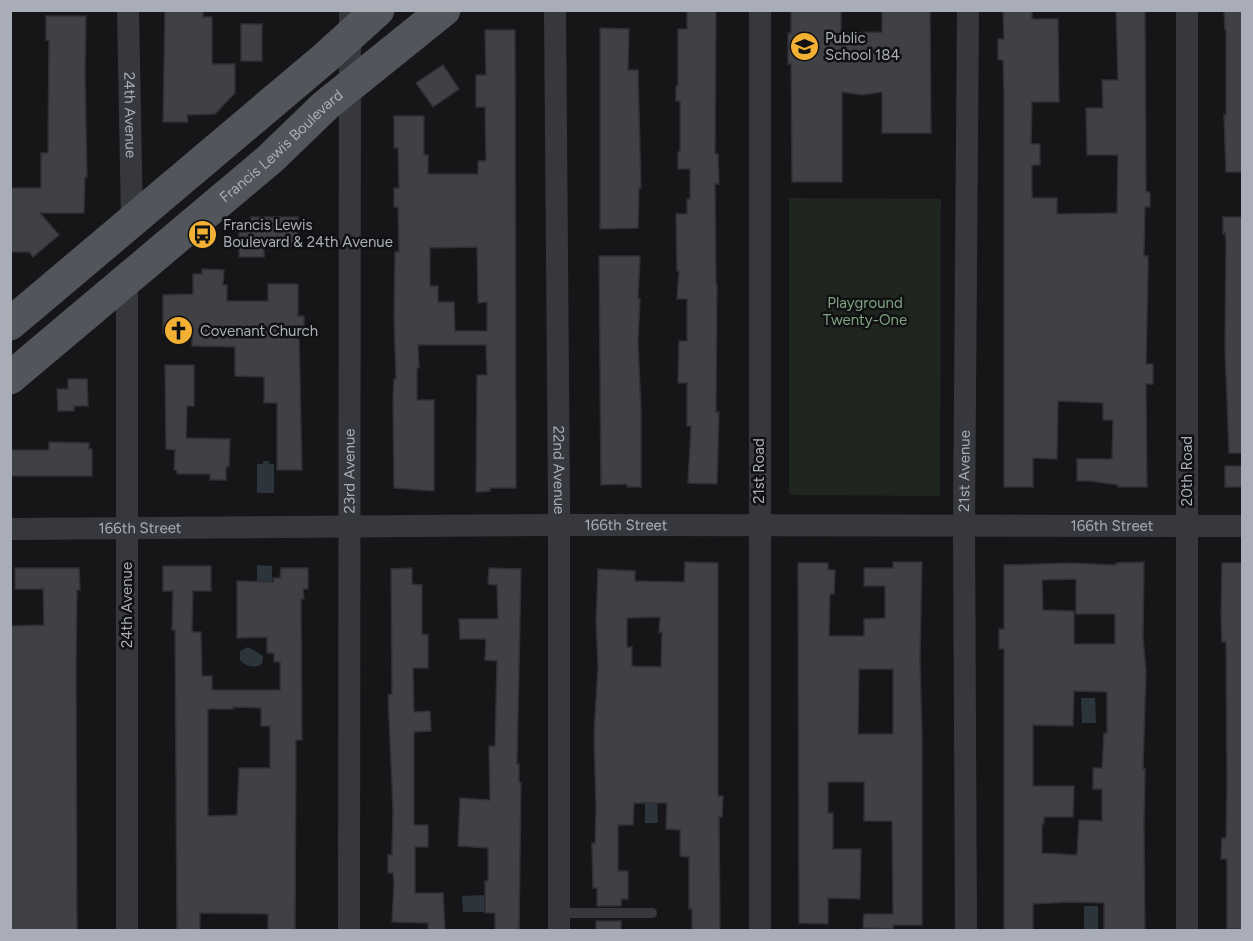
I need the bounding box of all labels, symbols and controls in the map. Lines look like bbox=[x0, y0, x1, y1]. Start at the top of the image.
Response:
place label: Public School 184 bbox=[825, 29, 900, 64]
school or university icon: Public School 184 bbox=[788, 31, 820, 63]
street label: 24th Avenue bbox=[120, 72, 140, 158]
street label: Francis Lewis Boulevard bbox=[216, 86, 347, 206]
place label: Francis Lewis Boulevard & 24th Avenue bbox=[223, 216, 393, 251]
bus stop icon: Francis Lewis Boulevard & 24th Avenue bbox=[186, 218, 218, 250]
park label: Playground Twenty-One bbox=[823, 294, 907, 329]
church icon: Covenant Church bbox=[163, 315, 195, 347]
place label: Covenant Church bbox=[200, 322, 318, 340]
street label: 22nd Avenue bbox=[549, 426, 568, 514]
street label: 23rd Avenue bbox=[340, 429, 359, 513]
street label: 21st Avenue bbox=[955, 430, 974, 512]
street label: 20th Road bbox=[1178, 436, 1196, 506]
street label: 21st Road bbox=[750, 438, 768, 504]
street label: 166th Street bbox=[584, 516, 668, 534]
street label: 166th Street bbox=[1070, 517, 1154, 535]
street label: 166th Street bbox=[98, 519, 182, 537]
street label: 24th Avenue bbox=[118, 562, 136, 648]

